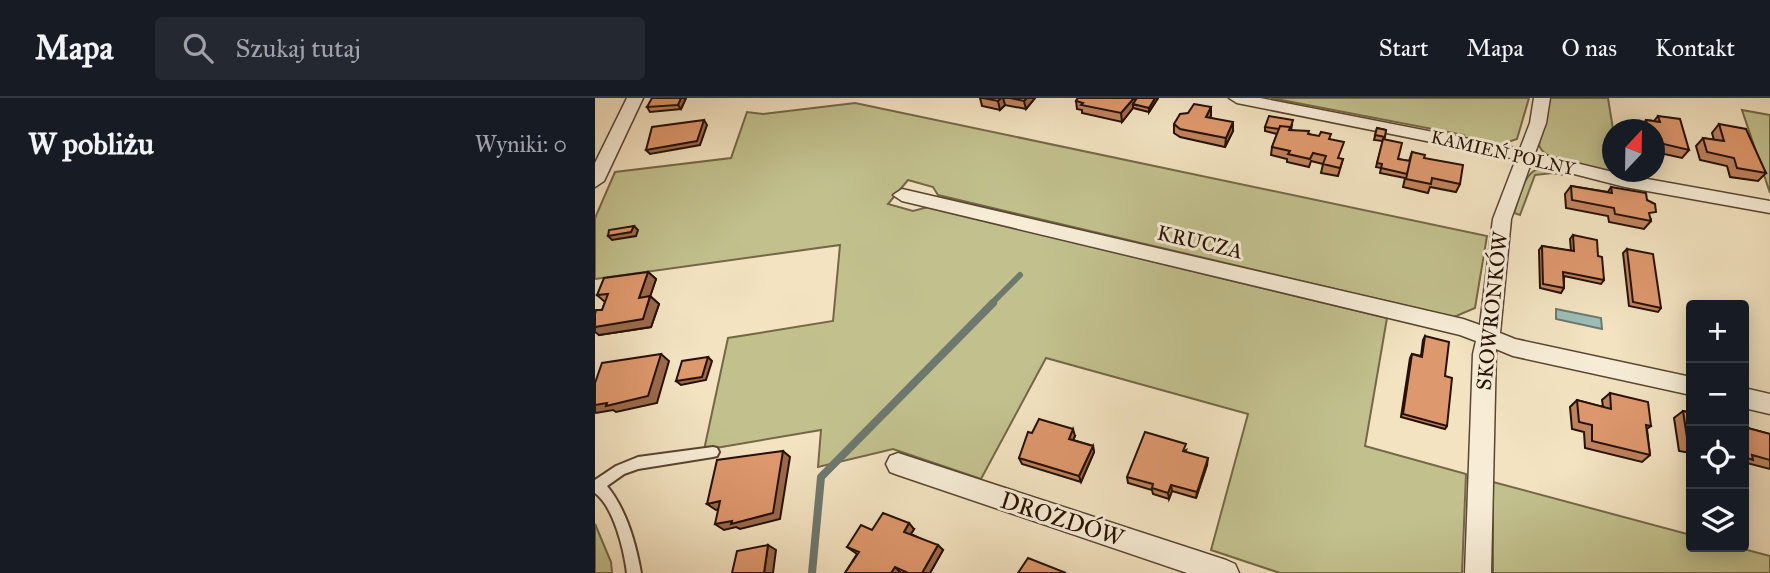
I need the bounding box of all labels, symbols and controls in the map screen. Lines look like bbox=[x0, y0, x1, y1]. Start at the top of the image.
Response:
search box bbox=[155, 17, 645, 80]
text: Mapa bbox=[35, 28, 113, 68]
icon: search bbox=[179, 29, 217, 67]
text: Szukaj tutaj bbox=[235, 32, 361, 64]
text: Start bbox=[1379, 33, 1429, 63]
text: Mapa bbox=[1467, 33, 1524, 63]
text: O nas bbox=[1562, 33, 1617, 63]
text: Kontakt bbox=[1655, 33, 1735, 63]
north arrow bbox=[1602, 119, 1665, 182]
street label: KAMIEŃ POLNY bbox=[1429, 124, 1578, 180]
text: W pobliżu bbox=[28, 126, 154, 162]
text: Wyniki: 0 bbox=[475, 130, 567, 158]
street label: KRUCZA bbox=[1155, 220, 1245, 264]
street label: SKOWRONKÓW bbox=[1470, 229, 1513, 392]
map controls bbox=[1686, 300, 1749, 552]
button: + bbox=[1686, 300, 1749, 363]
button: − bbox=[1686, 363, 1749, 426]
button: locate bbox=[1686, 426, 1749, 489]
street label: DROZDÓW bbox=[997, 485, 1129, 553]
button: layers bbox=[1686, 489, 1749, 552]

